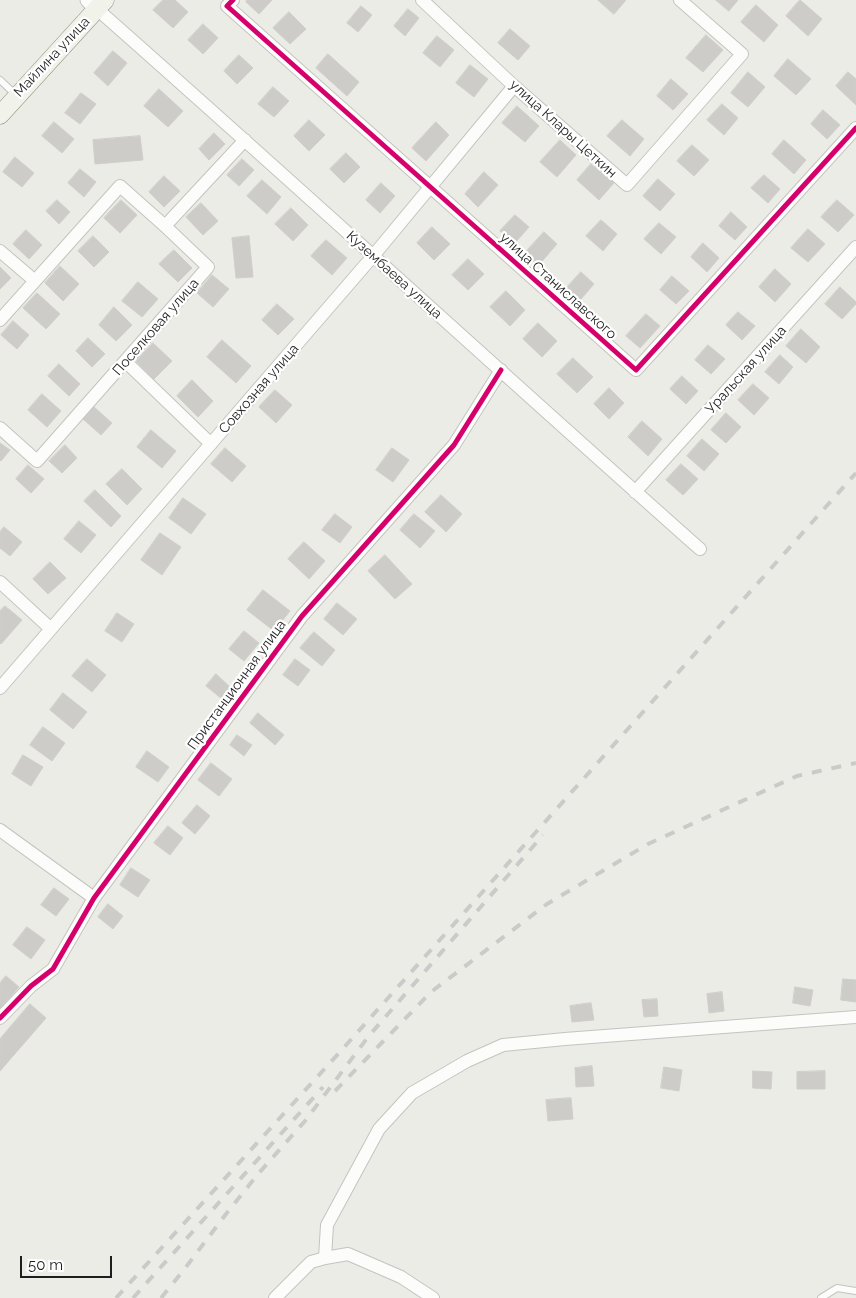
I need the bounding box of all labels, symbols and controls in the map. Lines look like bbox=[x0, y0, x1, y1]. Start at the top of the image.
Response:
street label: Майлина улица bbox=[11, 13, 93, 101]
street label: улица Клары Цеткин bbox=[506, 76, 620, 182]
street label: Кузембаева улица bbox=[343, 228, 445, 322]
street label: улица Станиславского bbox=[496, 229, 620, 343]
street label: Поселковая улица bbox=[109, 275, 203, 379]
street label: Уральская улица bbox=[702, 323, 790, 417]
street label: Совхозная улица bbox=[215, 341, 303, 437]
street label: Пристанционная улица bbox=[184, 617, 290, 753]
scale bar bbox=[22, 1246, 115, 1278]
text: 50 m bbox=[28, 1256, 63, 1274]

